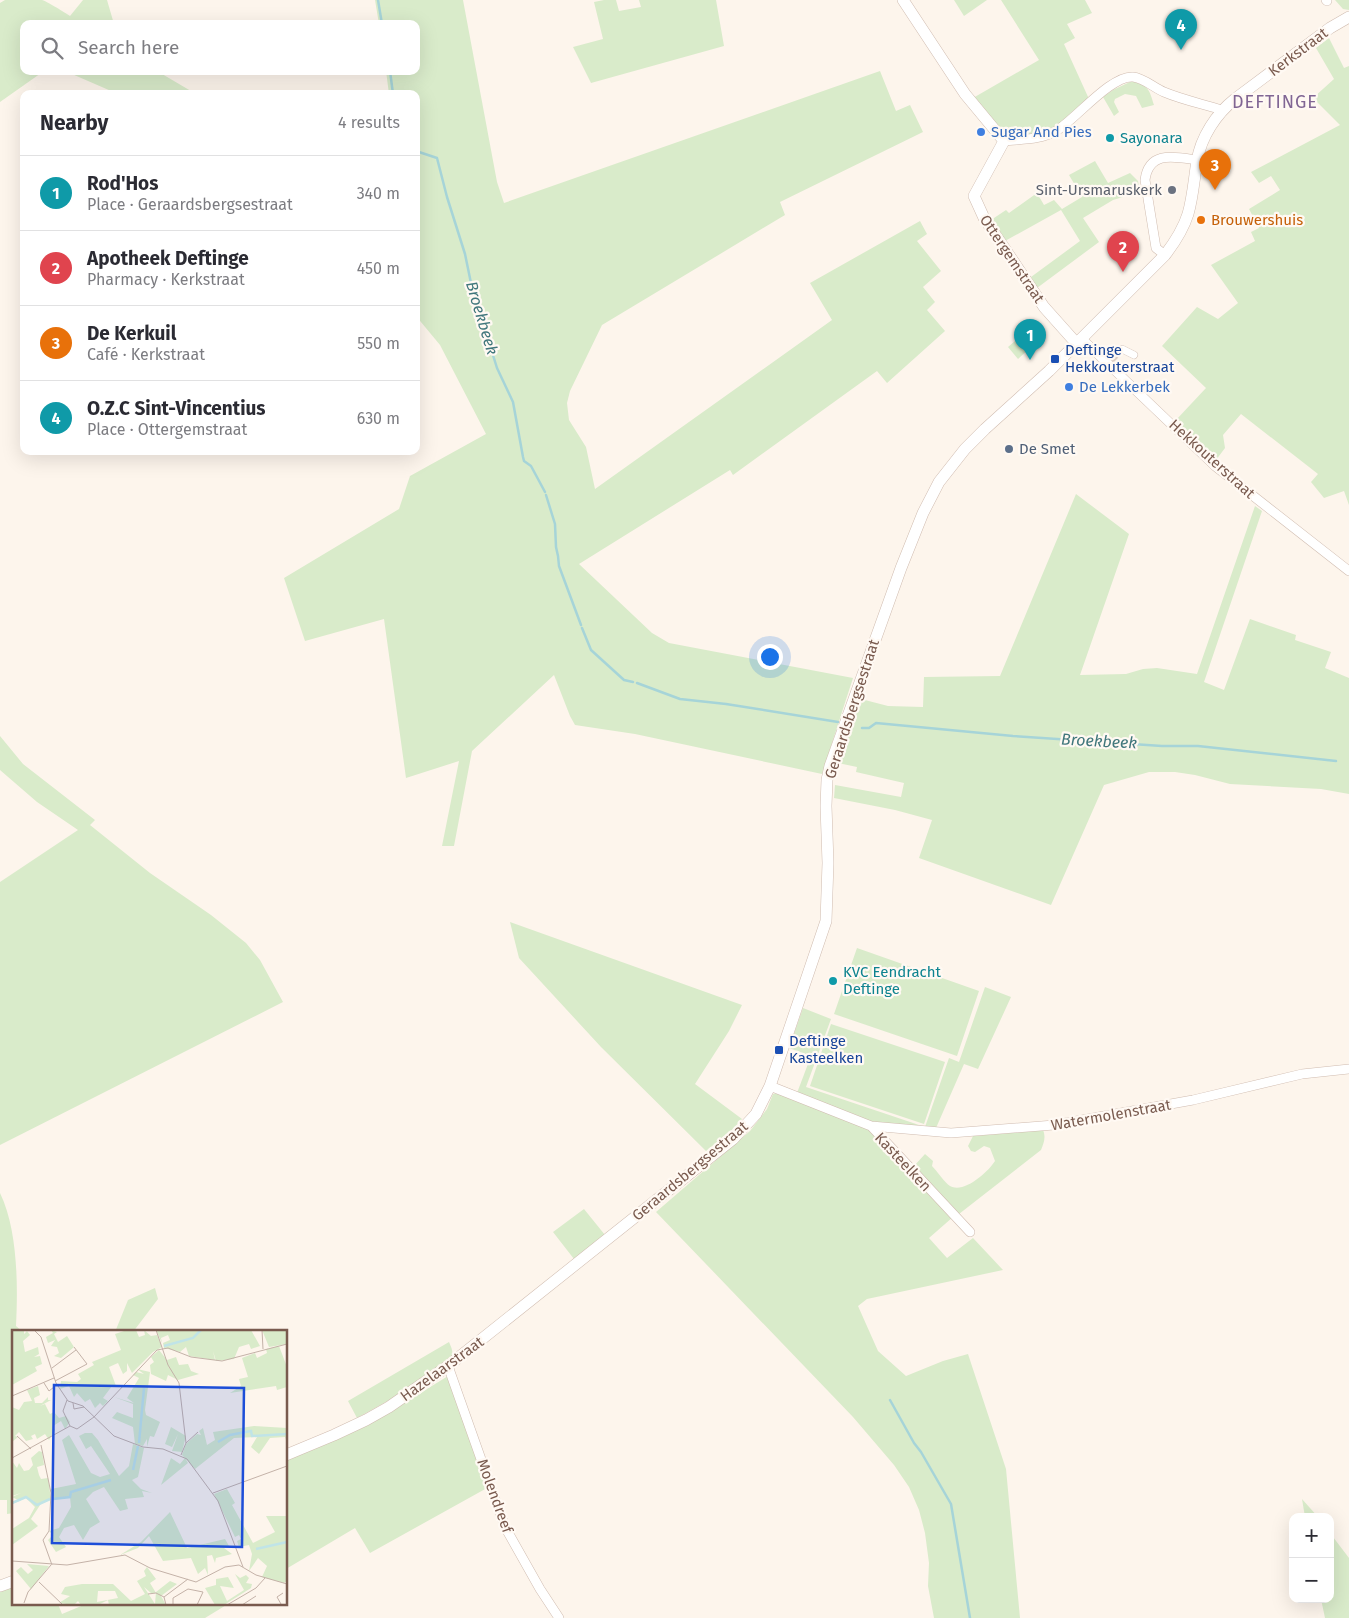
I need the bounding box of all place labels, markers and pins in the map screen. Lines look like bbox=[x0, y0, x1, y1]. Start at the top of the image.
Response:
pin: 4 bbox=[1165, 9, 1197, 50]
place label: Sugar And Pies bbox=[991, 123, 1092, 141]
marker: Sugar And Pies bbox=[975, 126, 987, 138]
place label: Sayonara bbox=[1120, 129, 1183, 147]
marker: Sayonara bbox=[1104, 132, 1116, 144]
pin: 3 bbox=[1199, 149, 1231, 190]
place label: Sint-Ursmaruskerk bbox=[1036, 181, 1162, 199]
marker: Sint-Ursmaruskerk bbox=[1166, 184, 1178, 196]
place label: Brouwershuis bbox=[1211, 211, 1303, 229]
marker: Brouwershuis bbox=[1195, 214, 1207, 226]
pin: 2 bbox=[1107, 231, 1139, 272]
pin: 1 bbox=[1014, 319, 1046, 360]
place label: Deftinge Hekkouterstraat bbox=[1065, 341, 1175, 376]
marker: Deftinge Hekkouterstraat bbox=[1049, 353, 1061, 365]
place label: De Lekkerbek bbox=[1079, 378, 1170, 396]
marker: De Lekkerbek bbox=[1063, 381, 1075, 393]
place label: De Smet bbox=[1019, 440, 1076, 458]
marker: De Smet bbox=[1003, 443, 1015, 455]
place label: KVC Eendracht Deftinge bbox=[843, 963, 942, 998]
marker: KVC Eendracht Deftinge bbox=[827, 975, 839, 987]
place label: Deftinge Kasteelken bbox=[789, 1032, 863, 1067]
marker: Deftinge Kasteelken bbox=[773, 1044, 785, 1056]

